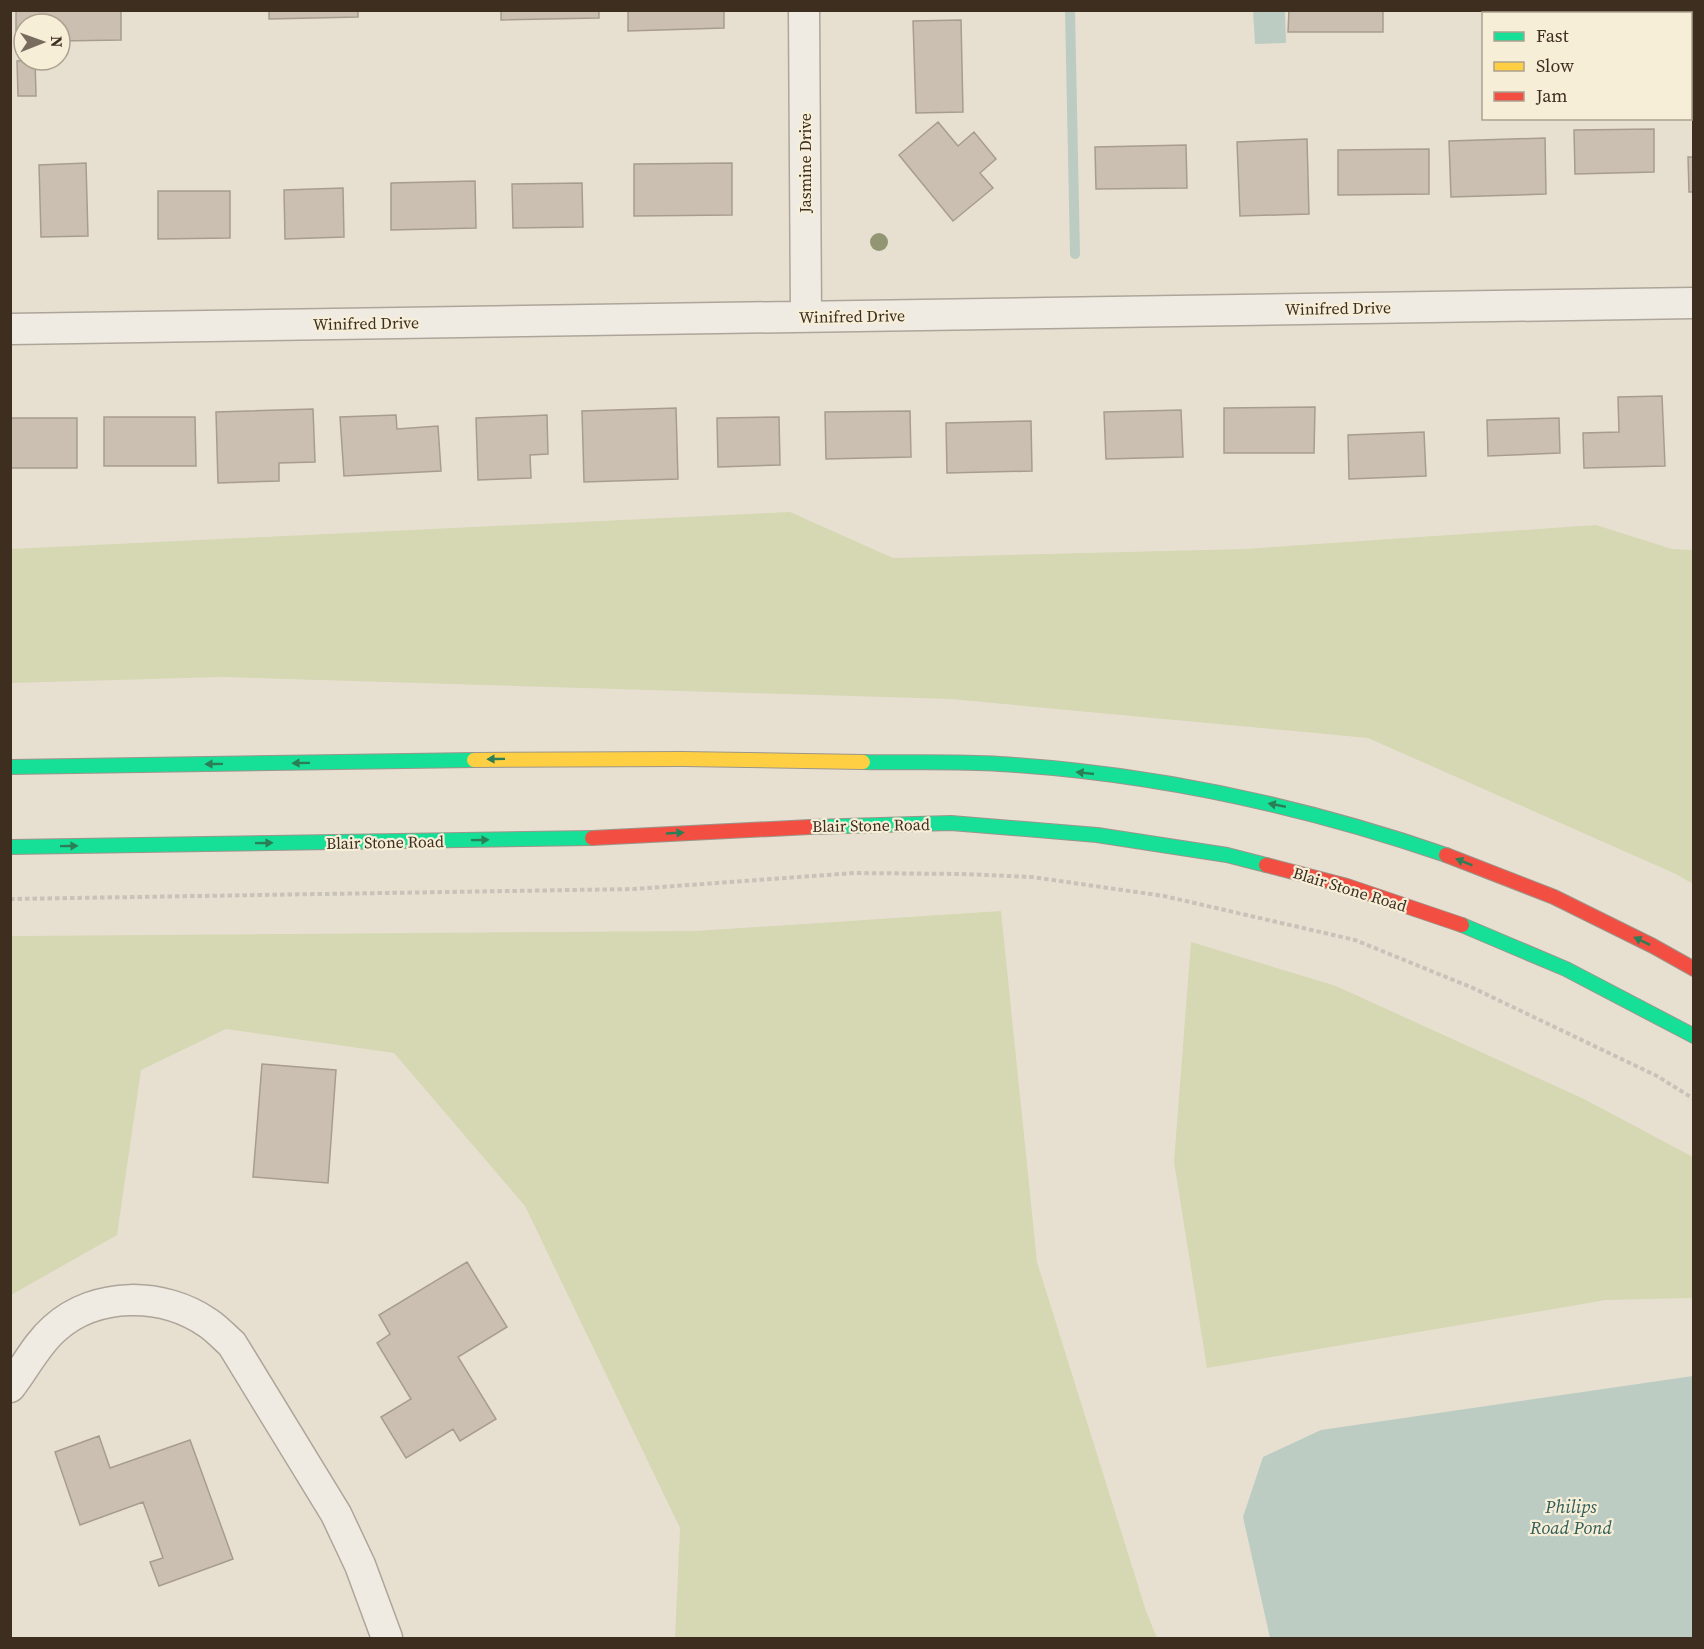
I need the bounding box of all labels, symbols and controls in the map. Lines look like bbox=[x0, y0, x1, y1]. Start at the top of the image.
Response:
north arrow bbox=[12, 12, 72, 72]
legend bbox=[1482, 12, 1692, 120]
text: Fast bbox=[1536, 23, 1569, 48]
text: N bbox=[46, 36, 68, 48]
text: Slow bbox=[1536, 53, 1574, 78]
text: Jam bbox=[1535, 83, 1568, 108]
street label: Jasmine Drive bbox=[794, 113, 816, 214]
street label: Winifred Drive bbox=[1285, 296, 1391, 320]
street label: Winifred Drive bbox=[799, 304, 905, 328]
street label: Winifred Drive bbox=[313, 311, 419, 335]
one-way arrow bbox=[487, 755, 506, 764]
one-way arrow bbox=[292, 758, 311, 767]
one-way arrow bbox=[205, 759, 224, 769]
one-way arrow bbox=[1076, 768, 1095, 778]
one-way arrow bbox=[1268, 800, 1287, 810]
street label: Blair Stone Road bbox=[812, 813, 930, 837]
one-way arrow bbox=[665, 829, 684, 838]
street label: Blair Stone Road bbox=[326, 830, 444, 854]
one-way arrow bbox=[470, 835, 489, 845]
one-way arrow bbox=[254, 838, 273, 848]
one-way arrow bbox=[59, 841, 78, 851]
one-way arrow bbox=[1455, 856, 1473, 866]
street label: Blair Stone Road bbox=[1290, 861, 1410, 917]
one-way arrow bbox=[1634, 936, 1651, 945]
water label: Philips Road Pond bbox=[1529, 1494, 1612, 1540]

